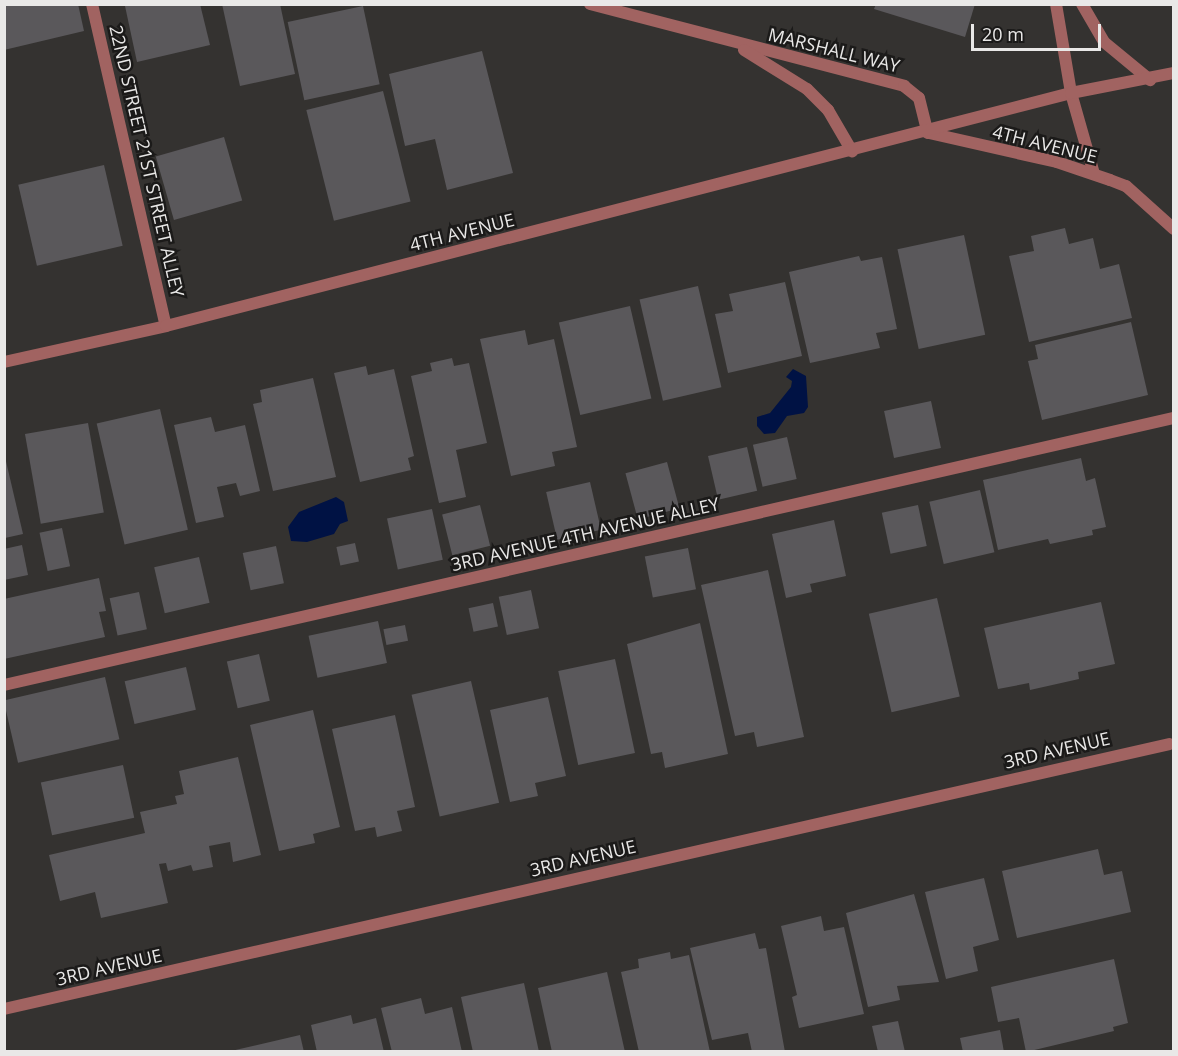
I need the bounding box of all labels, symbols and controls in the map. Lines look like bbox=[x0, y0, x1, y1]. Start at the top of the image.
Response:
scale bar bbox=[974, 12, 1104, 50]
text: 20 m bbox=[982, 22, 1024, 46]
street label: 22ND STREET 21ST STREET ALLEY bbox=[105, 23, 189, 299]
street label: MARSHALL WAY bbox=[766, 23, 902, 77]
street label: 4TH AVENUE bbox=[991, 121, 1099, 167]
street label: 4TH AVENUE bbox=[408, 209, 516, 255]
street label: 3RD AVENUE 4TH AVENUE ALLEY bbox=[449, 493, 721, 575]
street label: 3RD AVENUE bbox=[1002, 727, 1112, 773]
street label: 3RD AVENUE bbox=[528, 835, 638, 881]
street label: 3RD AVENUE bbox=[54, 944, 164, 990]

